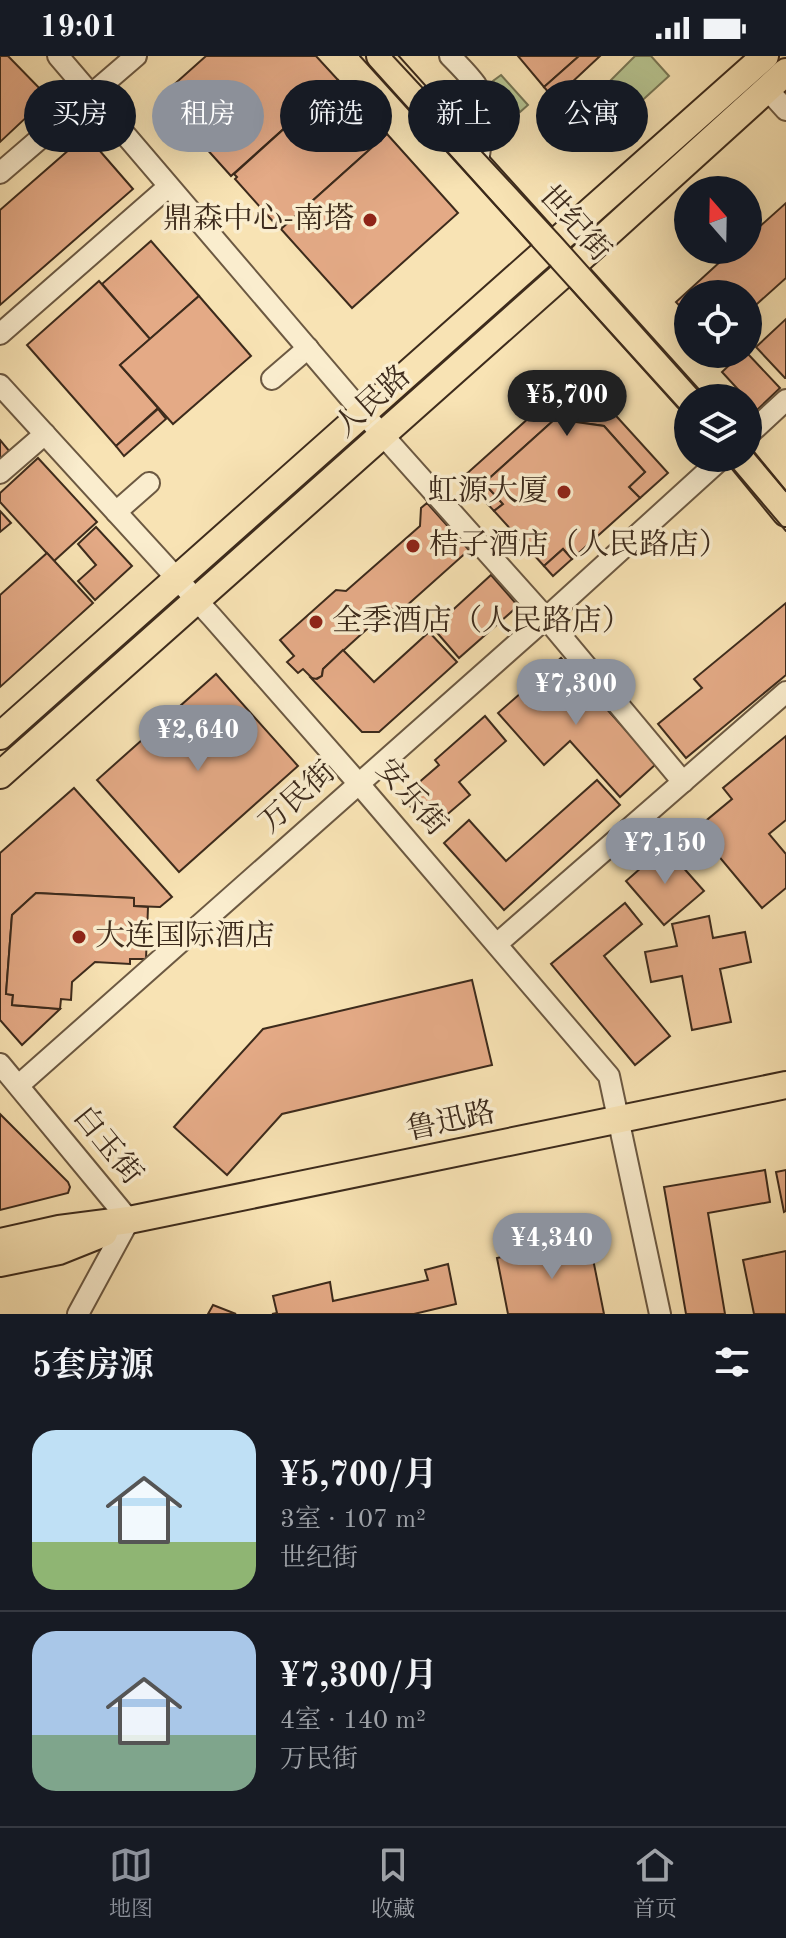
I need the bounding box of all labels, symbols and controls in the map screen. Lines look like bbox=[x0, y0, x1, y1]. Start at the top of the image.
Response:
text: 19:01 bbox=[40, 13, 118, 43]
chip: 买房 bbox=[24, 80, 136, 152]
chip: 租房 bbox=[152, 80, 264, 152]
chip: 筛选 bbox=[280, 80, 392, 152]
chip: 新上 bbox=[408, 80, 520, 152]
chip: 公寓 bbox=[536, 80, 648, 152]
north arrow bbox=[674, 176, 762, 264]
map controls bbox=[674, 176, 762, 472]
street label: 世纪街 bbox=[533, 179, 617, 267]
place label: 鼎森中心-南塔 bbox=[163, 202, 354, 235]
marker: 鼎森中心-南塔 bbox=[361, 211, 379, 229]
button: locate bbox=[674, 280, 762, 368]
street label: 人民路 bbox=[328, 359, 416, 443]
pin: ¥5,700 bbox=[502, 370, 632, 438]
text: ¥5,700 bbox=[526, 383, 608, 409]
button: layers bbox=[674, 384, 762, 472]
place label: 虹源大厦 bbox=[428, 475, 548, 507]
marker: 虹源大厦 bbox=[555, 483, 573, 501]
place label: 桔子酒店（人民路店） bbox=[429, 528, 729, 561]
marker: 桔子酒店（人民路店） bbox=[404, 537, 422, 555]
place label: 全季酒店（人民路店） bbox=[332, 604, 632, 637]
marker: 全季酒店（人民路店） bbox=[307, 613, 325, 631]
pin: ¥7,300 bbox=[511, 659, 641, 727]
text: ¥7,300 bbox=[535, 672, 617, 698]
pin: ¥2,640 bbox=[133, 705, 263, 773]
text: ¥2,640 bbox=[157, 718, 239, 744]
street label: 安乐街 bbox=[370, 752, 454, 842]
street label: 万民街 bbox=[253, 755, 341, 839]
pin: ¥7,150 bbox=[600, 818, 730, 886]
text: ¥7,150 bbox=[624, 831, 706, 857]
place label: 大连国际酒店 bbox=[95, 919, 275, 952]
marker: 大连国际酒店 bbox=[70, 928, 88, 946]
street label: 鲁迅路 bbox=[403, 1095, 498, 1146]
street label: 白玉街 bbox=[67, 1100, 149, 1190]
pin: ¥4,340 bbox=[487, 1213, 617, 1281]
text: ¥4,340 bbox=[511, 1226, 593, 1252]
icon: filters bbox=[710, 1340, 754, 1384]
text: 5套房源 bbox=[32, 1350, 154, 1384]
text: ¥5,700/月 bbox=[280, 1459, 437, 1493]
icon: home bbox=[96, 1462, 192, 1558]
text: 3室 · 107 m² bbox=[280, 1507, 426, 1533]
text: 世纪街 bbox=[280, 1546, 358, 1572]
text: ¥7,300/月 bbox=[280, 1660, 437, 1694]
icon: home bbox=[96, 1663, 192, 1759]
text: 4室 · 140 m² bbox=[280, 1708, 426, 1734]
text: 万民街 bbox=[280, 1747, 358, 1773]
tab: 地图 bbox=[109, 1843, 153, 1924]
tab: 收藏 bbox=[371, 1843, 415, 1924]
tab: 首页 bbox=[633, 1843, 677, 1924]

